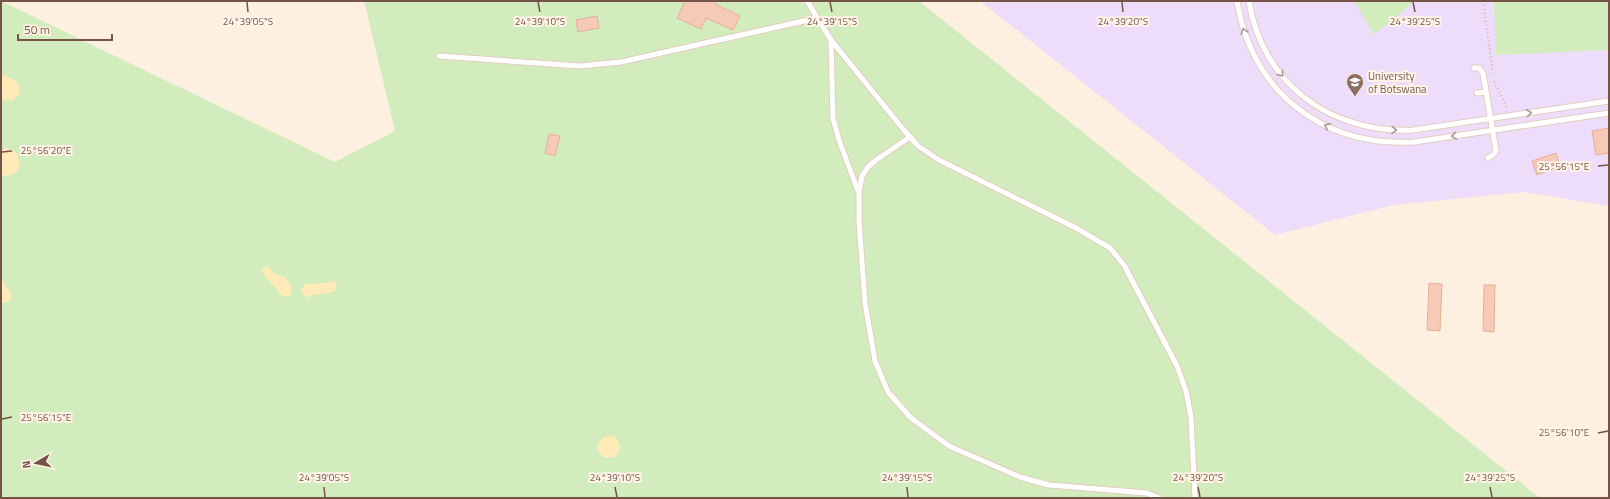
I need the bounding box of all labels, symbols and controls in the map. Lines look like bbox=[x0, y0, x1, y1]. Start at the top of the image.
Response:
text: 24°39'05"S bbox=[223, 14, 273, 29]
text: 24°39'10"S bbox=[515, 14, 565, 29]
text: 24°39'15"S bbox=[807, 14, 857, 29]
text: 24°39'20"S bbox=[1098, 14, 1148, 29]
text: 24°39'25"S bbox=[1390, 14, 1440, 29]
scale bar bbox=[18, 16, 112, 42]
text: 50 m bbox=[24, 20, 50, 39]
one-way arrow bbox=[1240, 28, 1249, 35]
place label: University of Botswana bbox=[1368, 68, 1427, 97]
one-way arrow bbox=[1277, 70, 1284, 77]
school or university icon: University of Botswana bbox=[1345, 72, 1365, 97]
one-way arrow bbox=[1526, 109, 1532, 118]
one-way arrow bbox=[1324, 123, 1331, 131]
one-way arrow bbox=[1391, 126, 1397, 135]
one-way arrow bbox=[1451, 131, 1457, 140]
text: 25°56'20"E bbox=[21, 143, 72, 158]
text: 25°56'15"E bbox=[1539, 159, 1590, 174]
text: 25°56'15"E bbox=[21, 410, 72, 425]
text: 25°56'10"E bbox=[1539, 425, 1590, 440]
north arrow bbox=[16, 443, 56, 483]
text: N bbox=[18, 460, 35, 470]
text: 24°39'05"S bbox=[299, 470, 349, 485]
text: 24°39'10"S bbox=[590, 470, 640, 485]
text: 24°39'15"S bbox=[882, 470, 932, 485]
text: 24°39'20"S bbox=[1173, 470, 1223, 485]
text: 24°39'25"S bbox=[1465, 470, 1515, 485]

